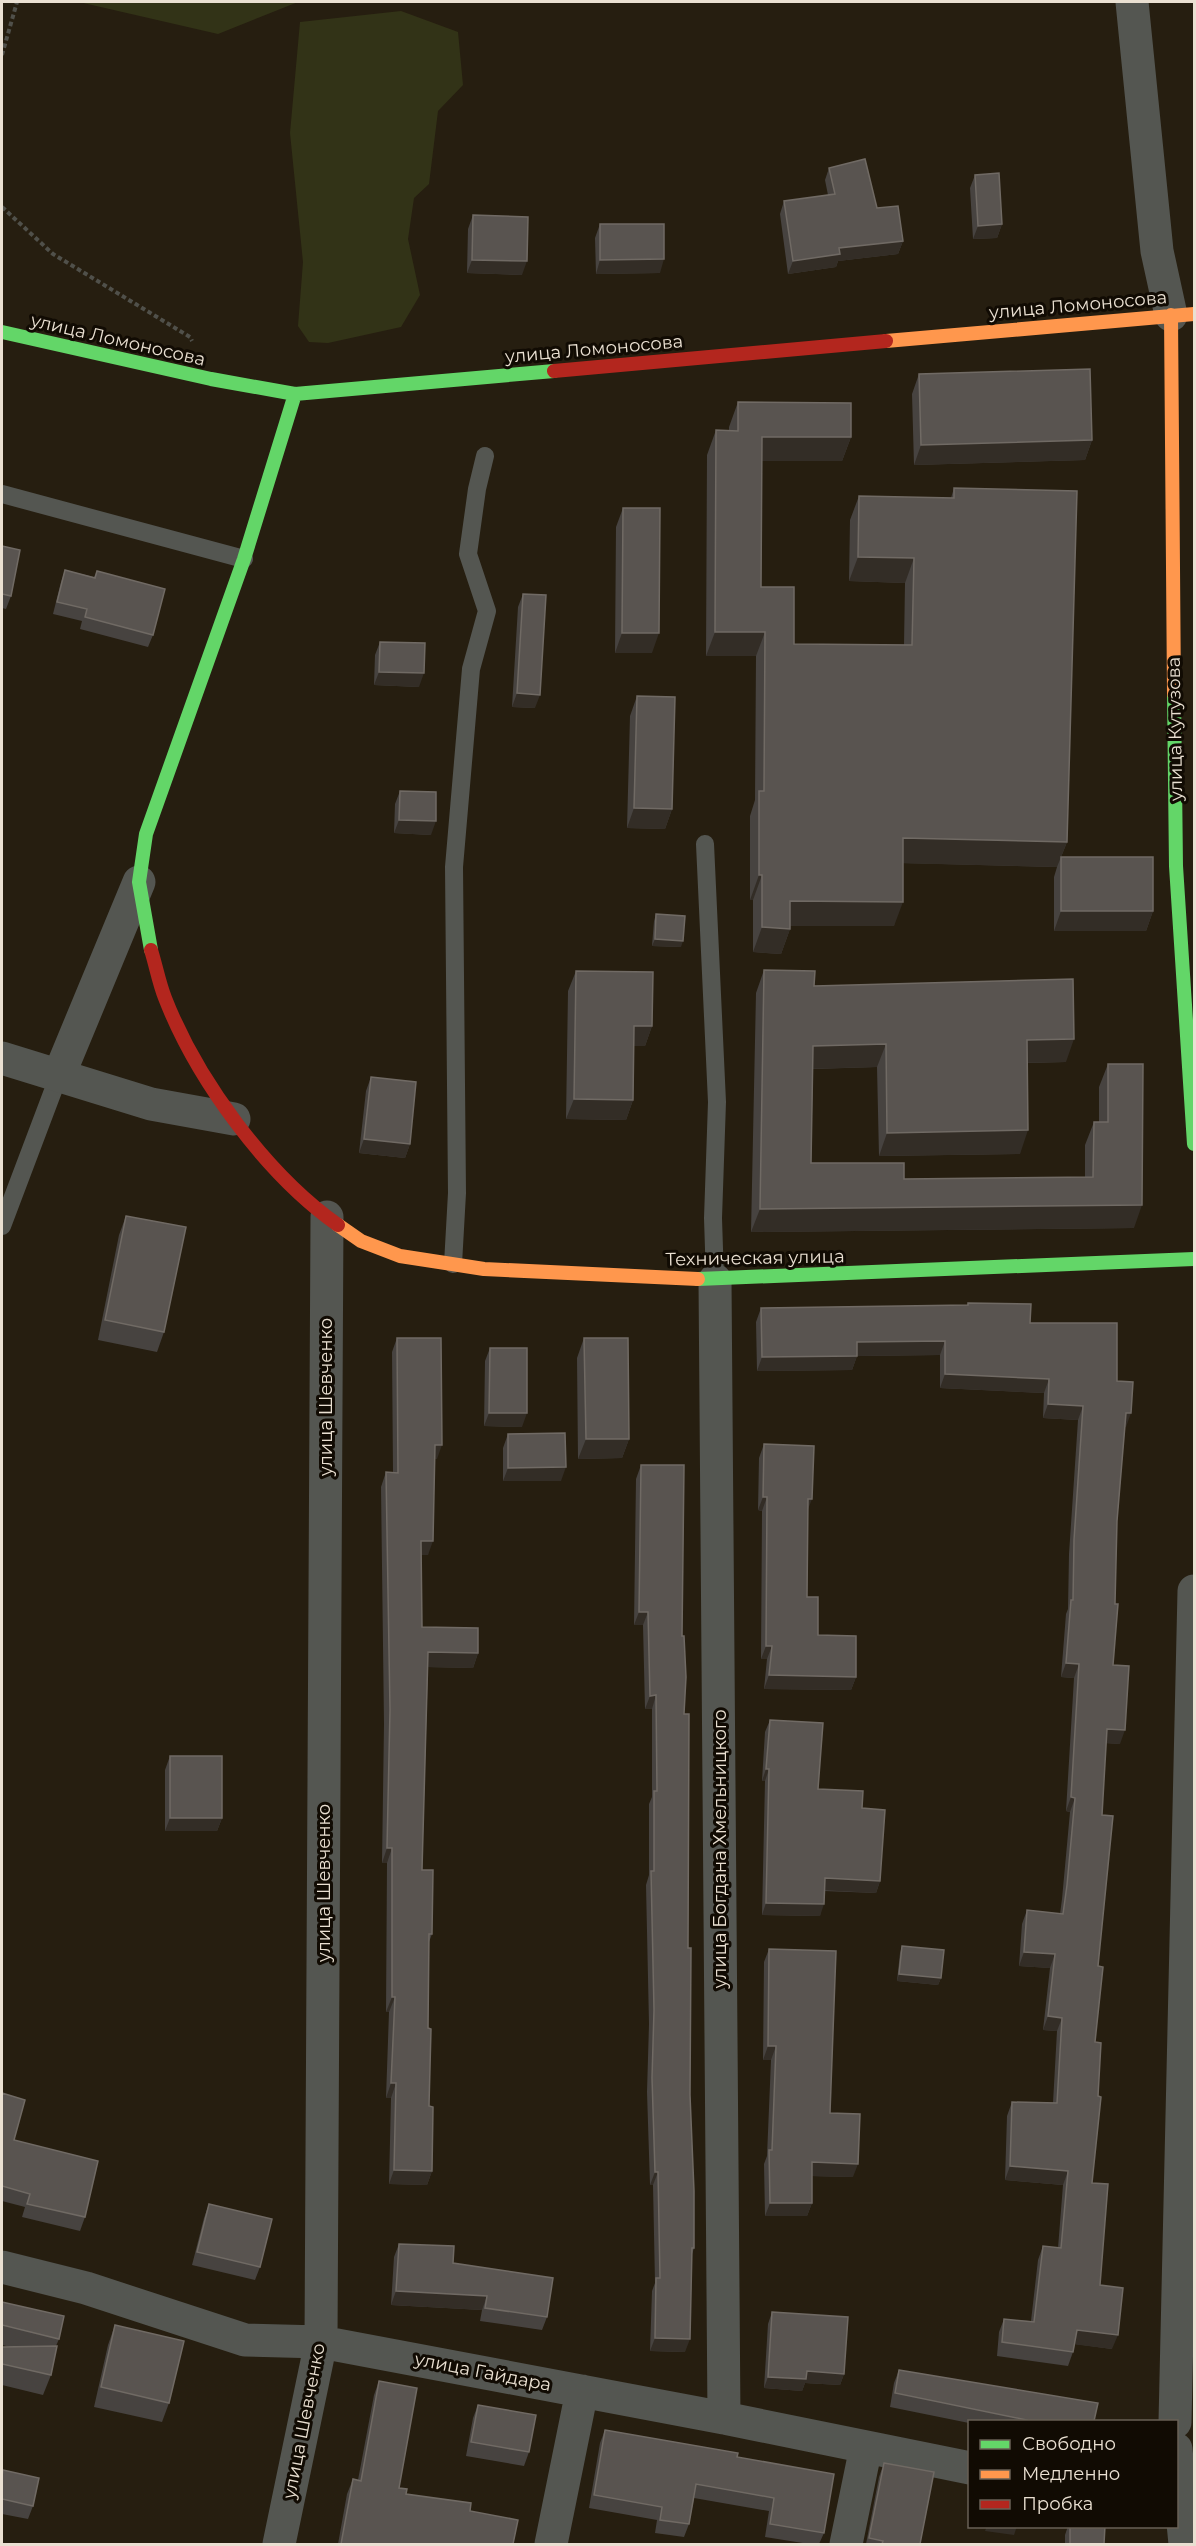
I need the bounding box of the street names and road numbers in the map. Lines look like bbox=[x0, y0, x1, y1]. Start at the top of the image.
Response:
street label: улица Ломоносова bbox=[987, 286, 1168, 324]
street label: улица Ломоносова bbox=[28, 309, 207, 371]
street label: улица Ломоносова bbox=[503, 330, 684, 368]
street label: улица Кутузова bbox=[1163, 657, 1187, 802]
street label: Техническая улица bbox=[665, 1245, 845, 1271]
street label: улица Шевченко bbox=[315, 1318, 337, 1477]
street label: улица Богдана Хмельницкого bbox=[709, 1709, 731, 1990]
street label: улица Шевченко bbox=[313, 1804, 335, 1963]
street label: улица Шевченко bbox=[278, 2341, 330, 2502]
street label: улица Гайдара bbox=[412, 2348, 553, 2396]

